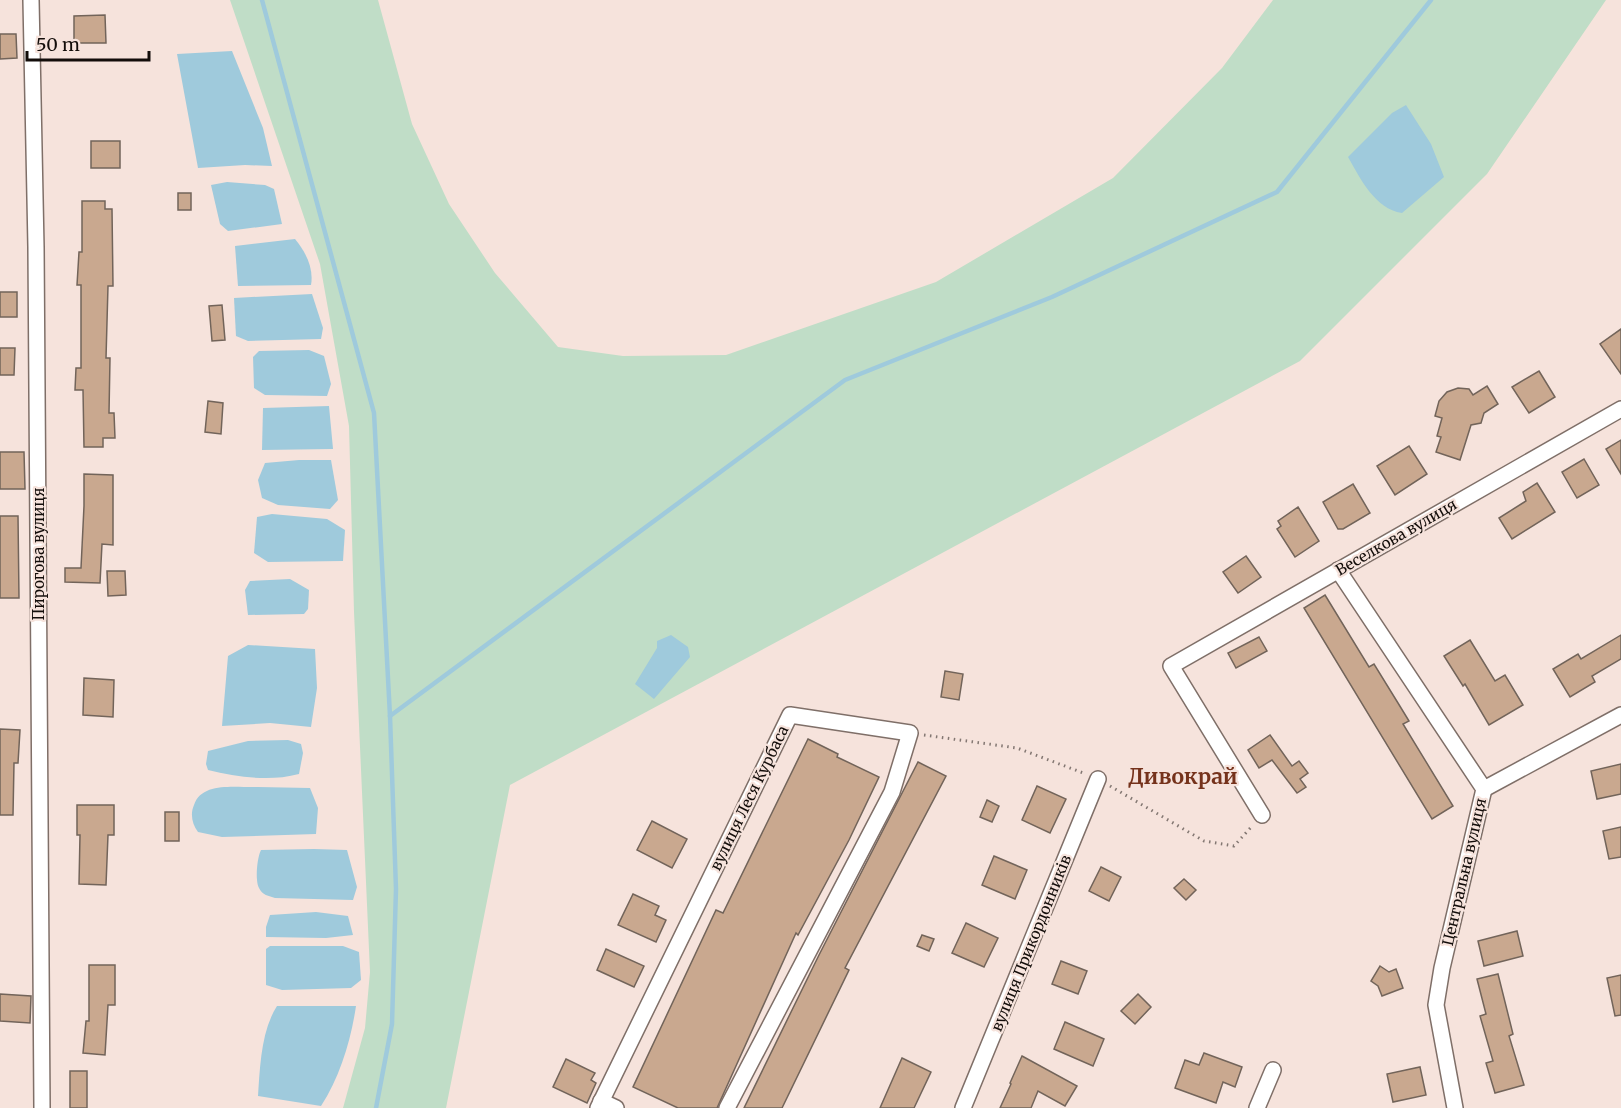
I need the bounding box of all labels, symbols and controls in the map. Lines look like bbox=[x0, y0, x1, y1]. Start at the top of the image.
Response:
scale bar bbox=[27, 24, 148, 62]
text: 50 m bbox=[36, 33, 80, 56]
street label: Пирогова вулиця bbox=[29, 487, 48, 620]
street label: Веселкова вулиця bbox=[1332, 494, 1460, 579]
street label: вулиця Леся Курбаса bbox=[706, 723, 792, 873]
district label: Дивокрай bbox=[1128, 763, 1238, 790]
street label: Центральна вулиця bbox=[1438, 796, 1490, 948]
street label: вулиця Прикордонників bbox=[987, 852, 1075, 1034]

